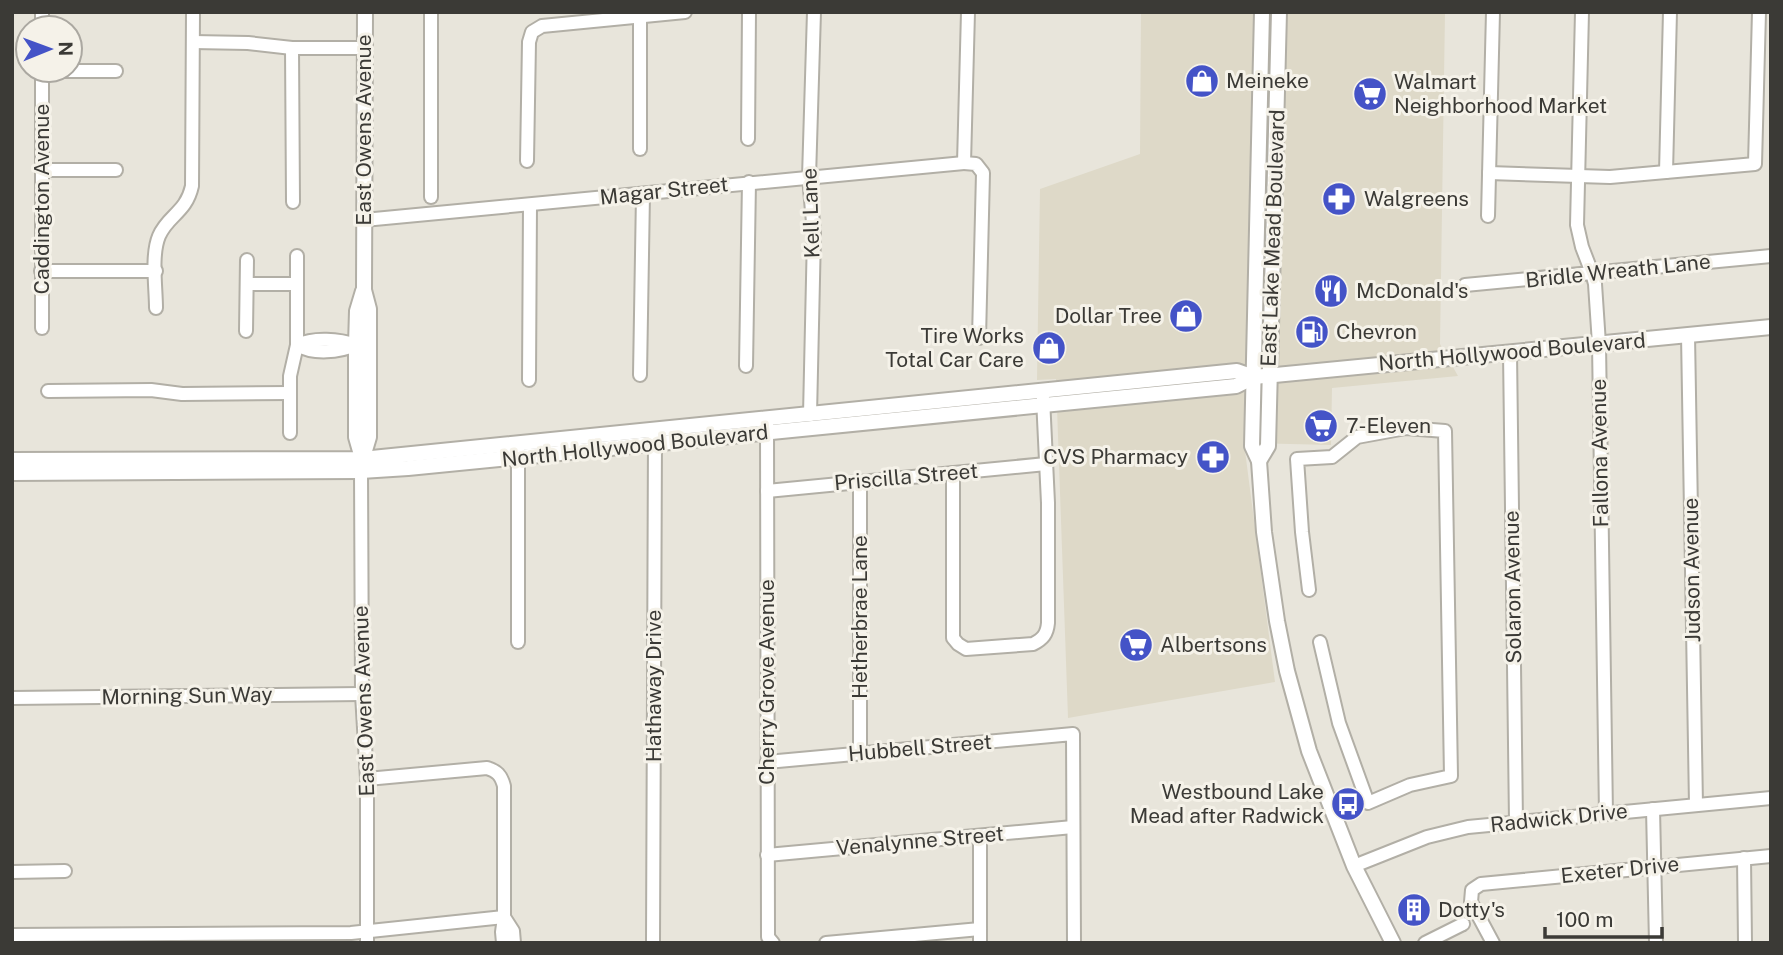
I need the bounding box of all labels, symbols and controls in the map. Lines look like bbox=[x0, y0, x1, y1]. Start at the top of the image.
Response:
north arrow bbox=[14, 14, 84, 84]
street label: East Owens Avenue bbox=[351, 34, 376, 226]
text: N bbox=[55, 41, 77, 56]
shop icon: Meineke bbox=[1183, 62, 1221, 100]
place label: Meineke bbox=[1226, 68, 1309, 93]
place label: Walmart Neighborhood Market bbox=[1394, 69, 1607, 118]
supermarket icon: Walmart Neighborhood Market bbox=[1351, 75, 1389, 113]
street label: Caddington Avenue bbox=[29, 104, 54, 294]
street label: East Lake Mead Boulevard bbox=[1256, 109, 1289, 367]
street label: Kell Lane bbox=[796, 167, 825, 259]
street label: Magar Street bbox=[598, 171, 729, 210]
pharmacy icon: Walgreens bbox=[1320, 180, 1358, 218]
place label: Walgreens bbox=[1364, 186, 1469, 211]
street label: Bridle Wreath Lane bbox=[1524, 248, 1712, 293]
restaurant icon: McDonald's bbox=[1312, 272, 1350, 310]
place label: McDonald's bbox=[1356, 278, 1468, 303]
shop icon: Dollar Tree bbox=[1167, 297, 1205, 335]
place label: Dollar Tree bbox=[1055, 303, 1162, 328]
fuel station icon: Chevron bbox=[1293, 313, 1331, 351]
place label: Chevron bbox=[1336, 319, 1417, 344]
place label: Tire Works Total Car Care bbox=[885, 323, 1024, 372]
street label: North Hollywood Boulevard bbox=[1377, 327, 1647, 376]
shop icon: Tire Works Total Car Care bbox=[1030, 329, 1068, 367]
street label: Fallona Avenue bbox=[1586, 379, 1613, 527]
supermarket icon: 7-Eleven bbox=[1302, 407, 1340, 445]
place label: 7-Eleven bbox=[1346, 413, 1431, 438]
street label: North Hollywood Boulevard bbox=[500, 419, 770, 472]
pharmacy icon: CVS Pharmacy bbox=[1194, 438, 1232, 476]
place label: CVS Pharmacy bbox=[1043, 444, 1188, 469]
street label: Priscilla Street bbox=[833, 458, 979, 495]
street label: Judson Avenue bbox=[1678, 497, 1705, 643]
street label: Solaron Avenue bbox=[1499, 510, 1526, 664]
street label: Hetherbrae Lane bbox=[847, 535, 872, 699]
street label: Cherry Grove Avenue bbox=[754, 579, 779, 785]
street label: East Owens Avenue bbox=[348, 605, 379, 797]
street label: Hathaway Drive bbox=[641, 610, 666, 762]
supermarket icon: Albertsons bbox=[1117, 626, 1155, 664]
place label: Albertsons bbox=[1160, 632, 1267, 657]
street label: Morning Sun Way bbox=[101, 682, 273, 709]
street label: Hubbell Street bbox=[847, 729, 993, 766]
place label: Westbound Lake Mead after Radwick bbox=[1130, 779, 1324, 828]
bus stop icon: Westbound Lake Mead after Radwick bbox=[1329, 785, 1367, 823]
street label: Radwick Drive bbox=[1489, 798, 1629, 837]
street label: Venalynne Street bbox=[835, 821, 1005, 860]
street label: Exeter Drive bbox=[1559, 851, 1680, 888]
building icon: Dotty's bbox=[1395, 891, 1433, 929]
scale bar bbox=[1545, 895, 1662, 939]
place label: Dotty's bbox=[1438, 897, 1505, 922]
text: 100 m bbox=[1556, 907, 1613, 932]

